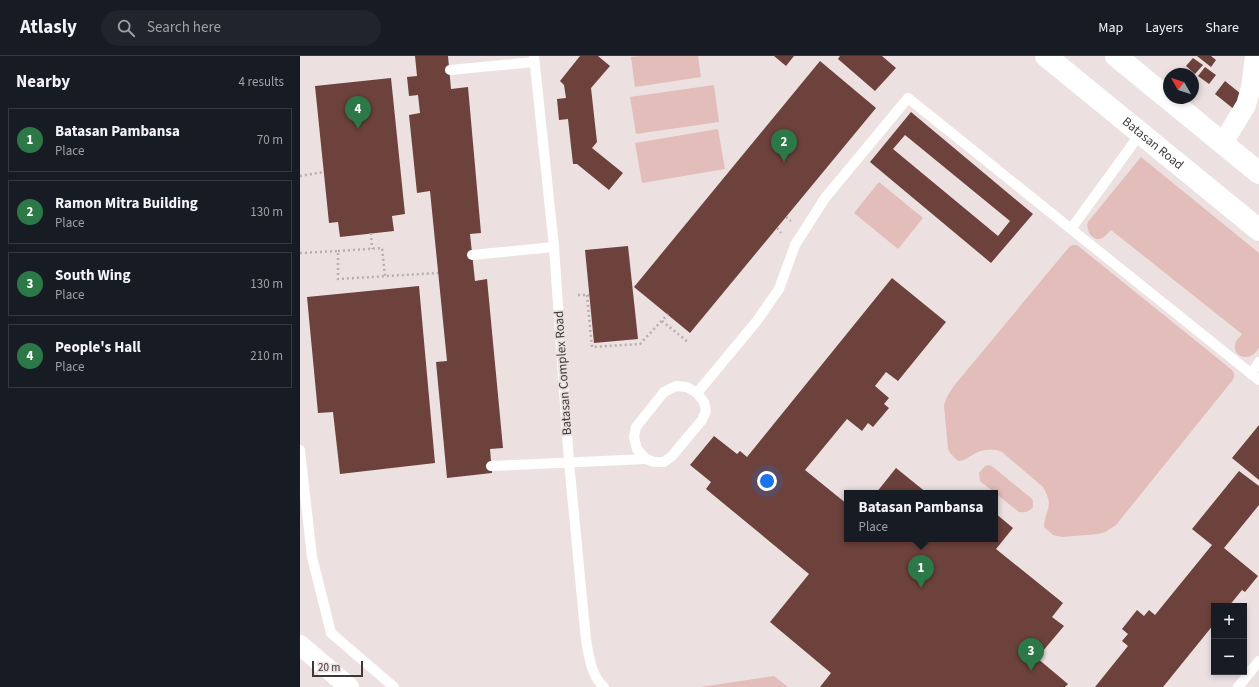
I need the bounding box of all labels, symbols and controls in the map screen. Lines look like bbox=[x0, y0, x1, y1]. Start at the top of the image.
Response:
search box bbox=[101, 10, 381, 46]
text: Atlasly bbox=[20, 14, 77, 41]
icon: search bbox=[115, 17, 137, 39]
text: Search here bbox=[147, 17, 221, 38]
text: Map bbox=[1098, 18, 1123, 38]
text: Layers bbox=[1145, 18, 1183, 38]
text: Share bbox=[1205, 18, 1239, 38]
north arrow bbox=[1163, 68, 1199, 104]
text: Nearby bbox=[16, 70, 70, 94]
text: 4 results bbox=[239, 73, 284, 91]
pin: 4 bbox=[345, 96, 371, 129]
street label: Batasan Road bbox=[1118, 113, 1187, 174]
text: Batasan Pambansa bbox=[55, 121, 180, 142]
pin: 2 bbox=[771, 129, 797, 162]
text: 1 bbox=[27, 131, 33, 149]
text: 70 m bbox=[257, 131, 283, 149]
text: Place bbox=[55, 142, 84, 160]
text: Ramon Mitra Building bbox=[55, 193, 198, 214]
text: 2 bbox=[27, 203, 33, 221]
text: 130 m bbox=[250, 203, 283, 221]
text: Place bbox=[55, 214, 84, 232]
text: South Wing bbox=[55, 265, 130, 286]
text: 3 bbox=[27, 275, 33, 293]
text: 130 m bbox=[250, 275, 283, 293]
text: Place bbox=[55, 286, 84, 304]
street label: Batasan Complex Road bbox=[550, 310, 576, 436]
text: People's Hall bbox=[55, 337, 141, 358]
text: 4 bbox=[27, 347, 33, 365]
text: 210 m bbox=[250, 347, 283, 365]
text: Place bbox=[55, 358, 84, 376]
your location bbox=[757, 471, 777, 491]
popup bbox=[844, 490, 998, 542]
text: Batasan Pambansa bbox=[859, 497, 983, 518]
text: Place bbox=[859, 518, 888, 536]
pin: 1 bbox=[908, 555, 934, 588]
map controls bbox=[1211, 603, 1247, 675]
button: + bbox=[1211, 603, 1247, 639]
pin: 3 bbox=[1018, 638, 1044, 671]
button: − bbox=[1211, 639, 1247, 675]
scale bar bbox=[312, 659, 363, 678]
text: 20 m bbox=[318, 660, 340, 675]

